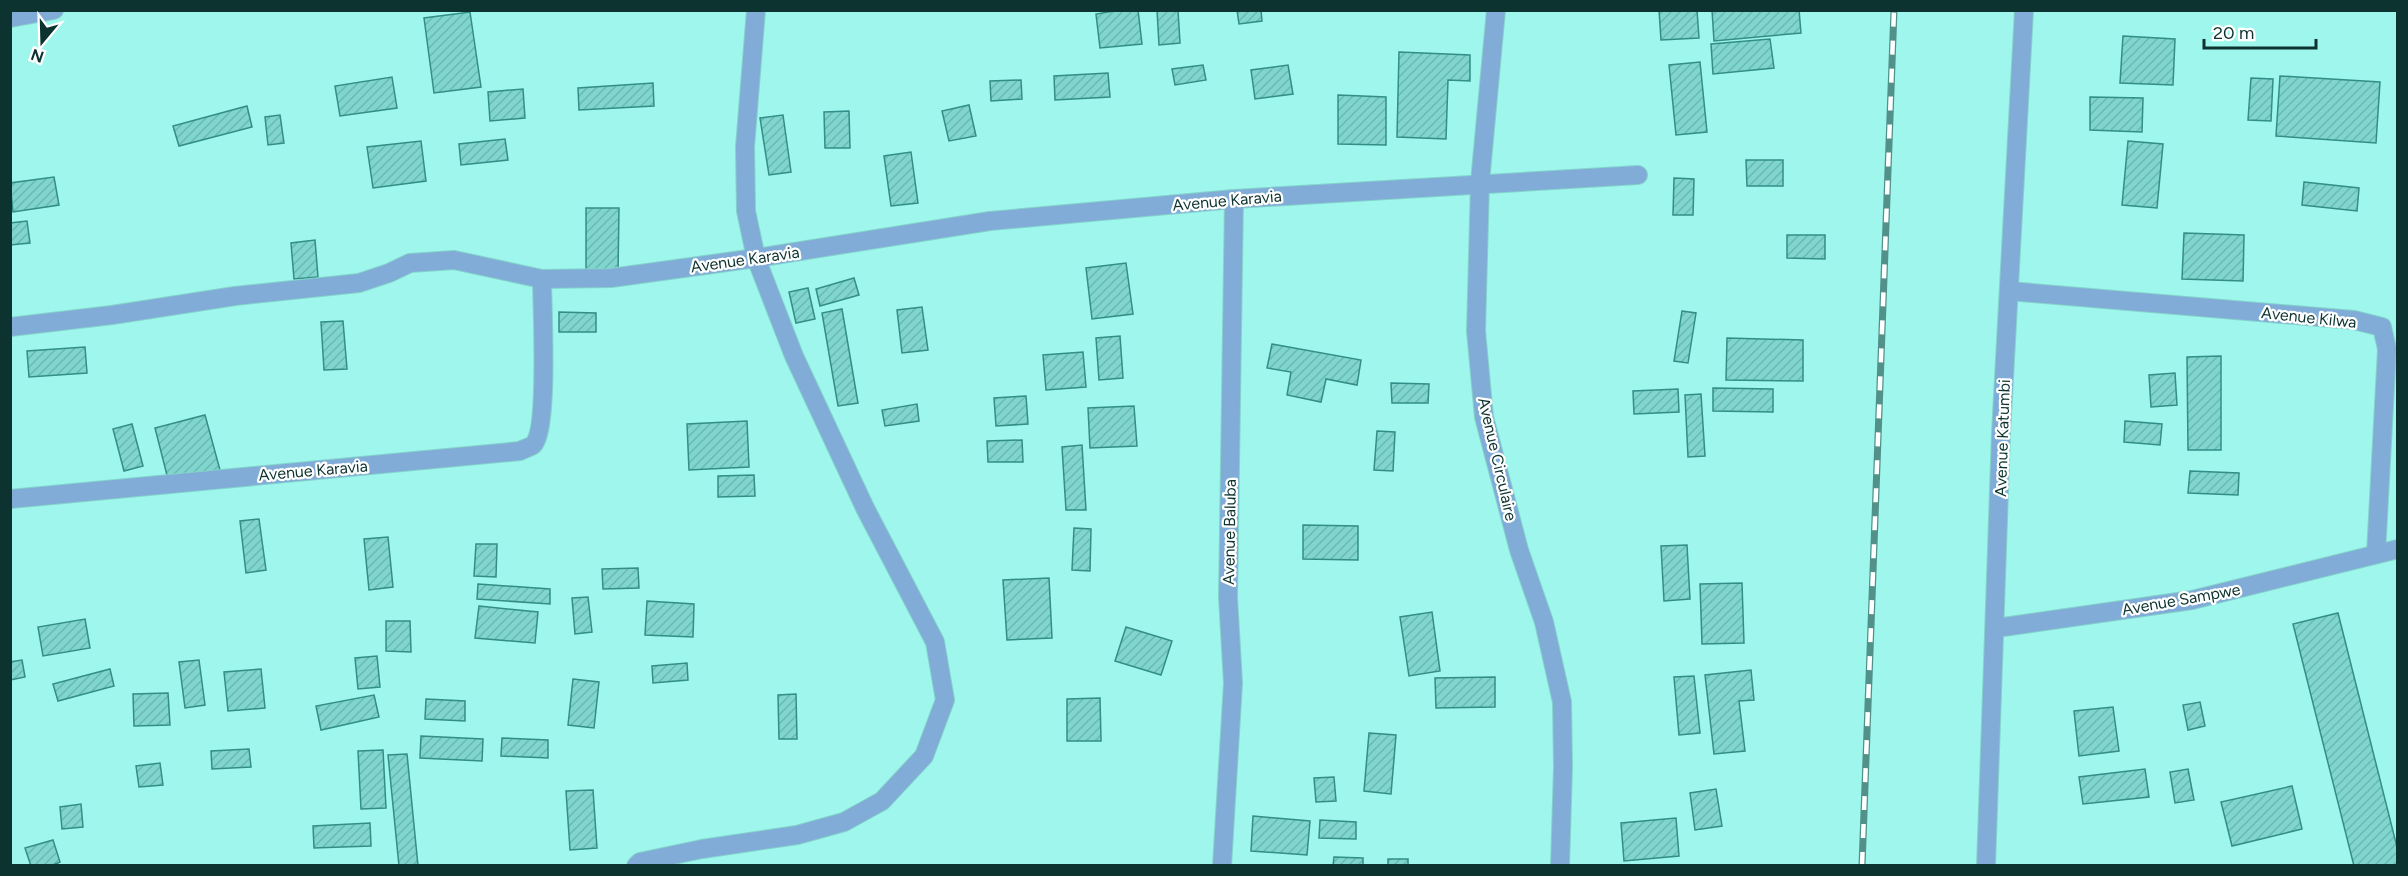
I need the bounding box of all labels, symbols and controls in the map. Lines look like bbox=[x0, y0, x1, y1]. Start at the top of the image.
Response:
north arrow bbox=[12, 12, 72, 72]
scale bar bbox=[2204, 12, 2316, 50]
text: 20 m bbox=[2213, 22, 2254, 44]
text: N bbox=[28, 45, 46, 67]
street label: Avenue Karavia bbox=[1172, 186, 1282, 215]
street label: Avenue Karavia bbox=[690, 242, 801, 277]
street label: Avenue Kilwa bbox=[2260, 303, 2357, 332]
street label: Avenue Katumbi bbox=[1991, 379, 2014, 497]
street label: Avenue Circulaire bbox=[1474, 396, 1521, 523]
street label: Avenue Karavia bbox=[258, 456, 368, 485]
street label: Avenue Baluba bbox=[1219, 479, 1240, 585]
street label: Avenue Sampwe bbox=[2120, 580, 2242, 619]

